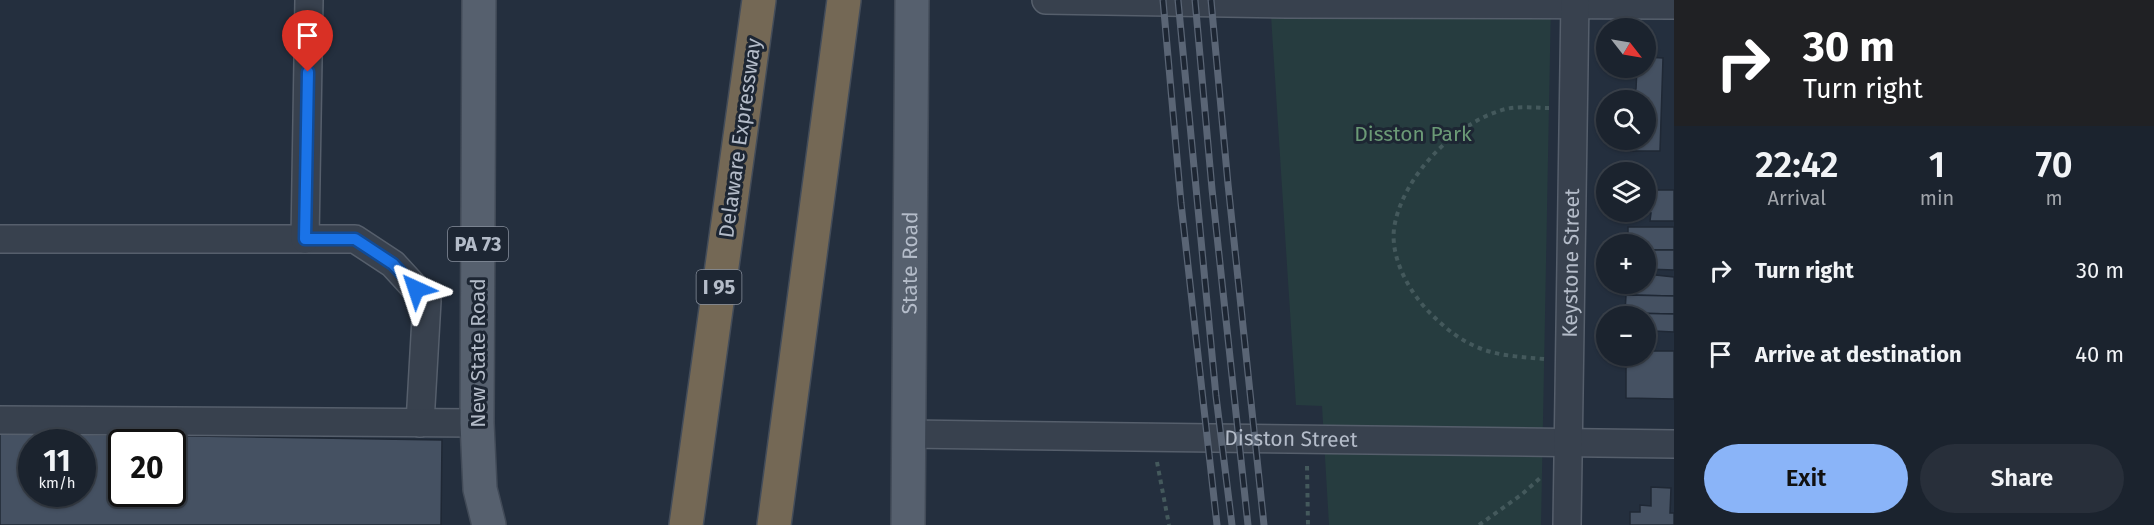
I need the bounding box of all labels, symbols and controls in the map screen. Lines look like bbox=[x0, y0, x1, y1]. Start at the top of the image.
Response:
pin bbox=[282, 10, 333, 72]
north arrow bbox=[1596, 18, 1656, 78]
map controls bbox=[1596, 18, 1656, 366]
icon: arrive bbox=[291, 19, 324, 52]
text: 30 m bbox=[1803, 22, 1895, 72]
icon: right bbox=[1704, 24, 1782, 102]
street label: Delaware Expressway bbox=[713, 36, 767, 240]
text: Turn right bbox=[1803, 73, 1923, 105]
button: search bbox=[1596, 90, 1656, 150]
park label: Disston Park bbox=[1354, 121, 1472, 147]
text: 22:42 bbox=[1755, 143, 1838, 187]
text: 1 bbox=[1929, 143, 1945, 187]
text: 70 bbox=[2036, 143, 2073, 187]
button: layers bbox=[1596, 162, 1656, 222]
text: Arrival bbox=[1768, 186, 1826, 210]
text: min bbox=[1920, 186, 1954, 210]
text: m bbox=[2046, 186, 2063, 210]
street label: Keystone Street bbox=[1557, 188, 1585, 338]
street label: State Road bbox=[897, 211, 923, 315]
road number: PA 73 bbox=[448, 227, 508, 261]
button: + bbox=[1596, 234, 1656, 294]
icon: right bbox=[1704, 254, 1737, 287]
position arrow bbox=[384, 257, 448, 321]
text: Turn right bbox=[1755, 257, 1854, 284]
text: 30 m bbox=[2076, 257, 2124, 284]
road number: I 95 bbox=[696, 270, 742, 304]
street label: New State Road bbox=[465, 278, 491, 428]
button: − bbox=[1596, 306, 1656, 366]
icon: arrive bbox=[1704, 338, 1737, 371]
text: Arrive at destination bbox=[1755, 341, 1962, 368]
text: 40 m bbox=[2075, 341, 2124, 368]
street label: Disston Street bbox=[1224, 425, 1358, 453]
speed limit sign: 20 bbox=[108, 429, 186, 507]
text: 11 bbox=[43, 443, 71, 479]
button: Exit bbox=[1704, 444, 1908, 513]
button: Share bbox=[1920, 444, 2124, 513]
text: km/h bbox=[38, 474, 76, 492]

